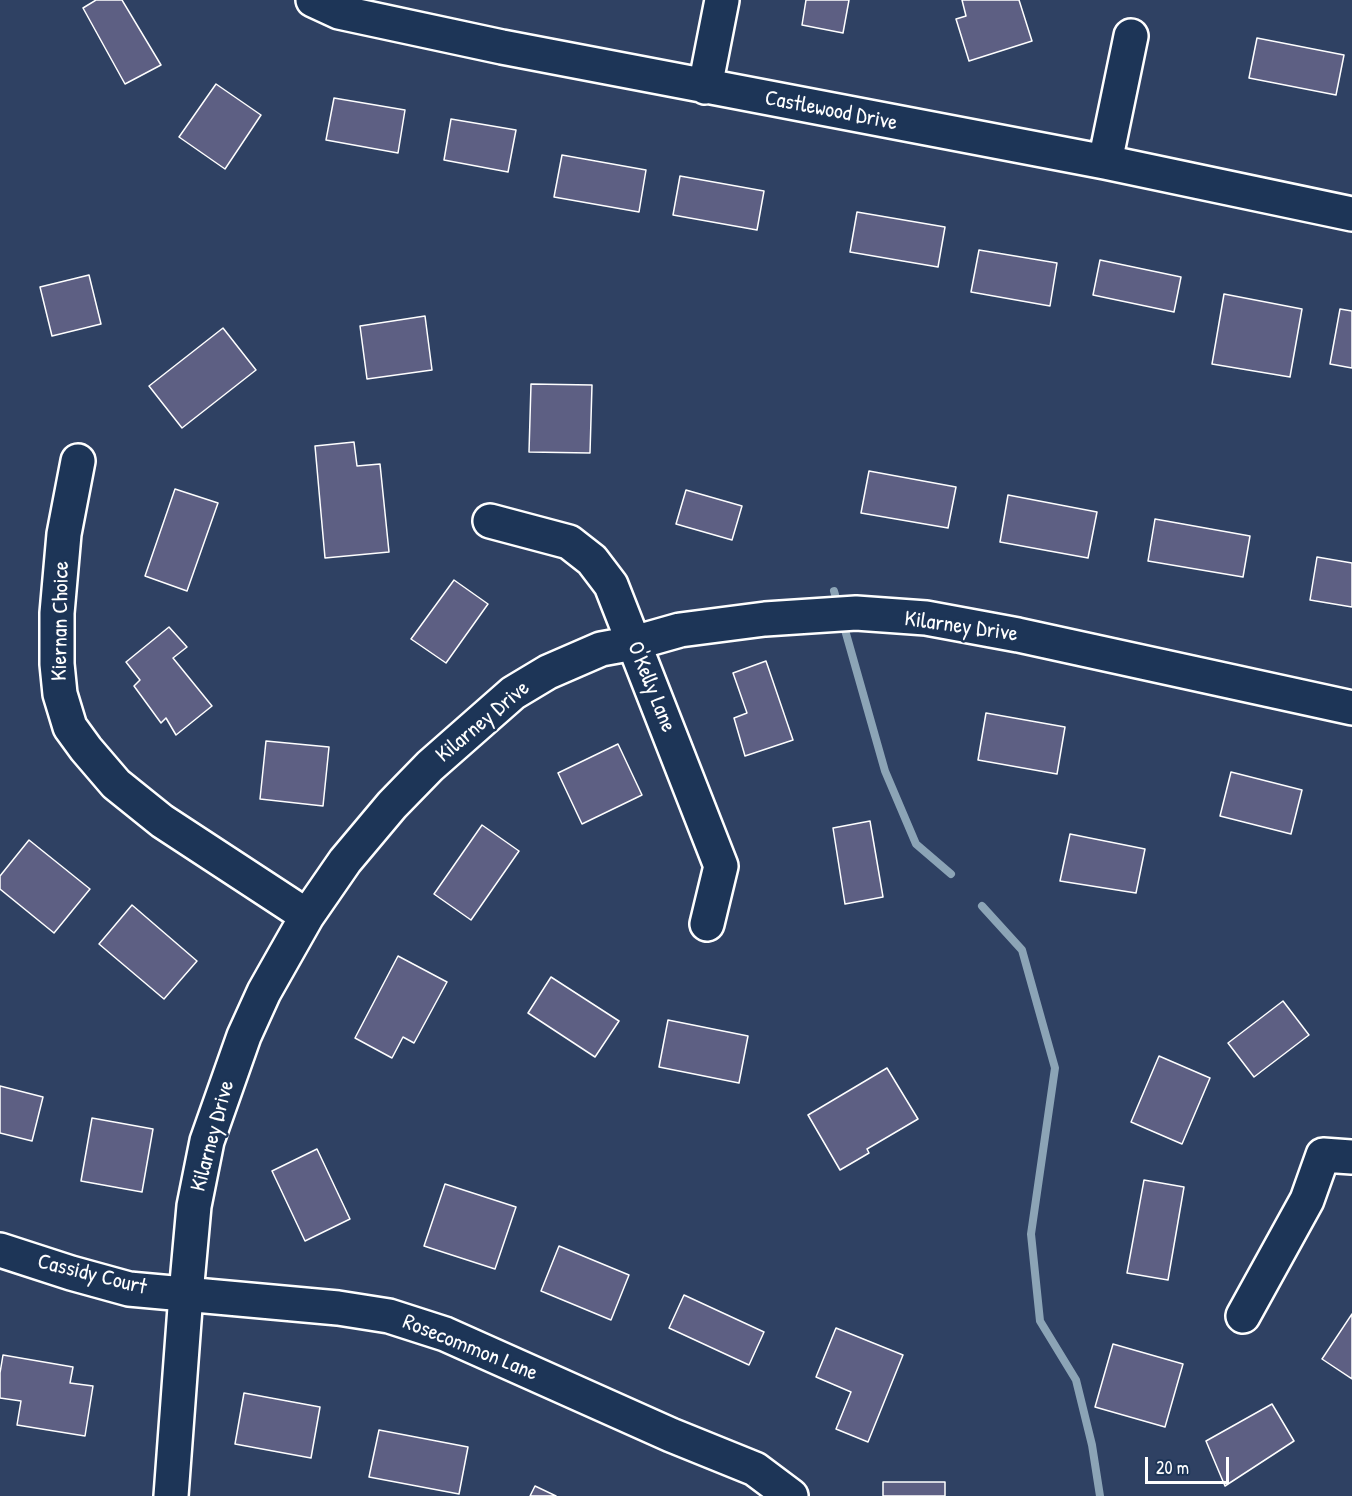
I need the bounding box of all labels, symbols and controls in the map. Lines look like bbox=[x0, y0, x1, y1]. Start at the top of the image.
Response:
street label: Castlewood Drive bbox=[763, 85, 899, 137]
street label: Kiernan Choice bbox=[47, 561, 75, 681]
street label: Kilarney Drive bbox=[903, 606, 1019, 648]
street label: O'Kelly Lane bbox=[621, 638, 681, 736]
street label: Kilarney Drive bbox=[431, 675, 535, 769]
street label: Kilarney Drive bbox=[186, 1078, 240, 1194]
street label: Cassidy Court bbox=[35, 1249, 149, 1301]
street label: Rosecommon Lane bbox=[399, 1309, 541, 1387]
scale bar bbox=[1148, 1445, 1232, 1483]
text: 20 m bbox=[1156, 1455, 1189, 1480]

